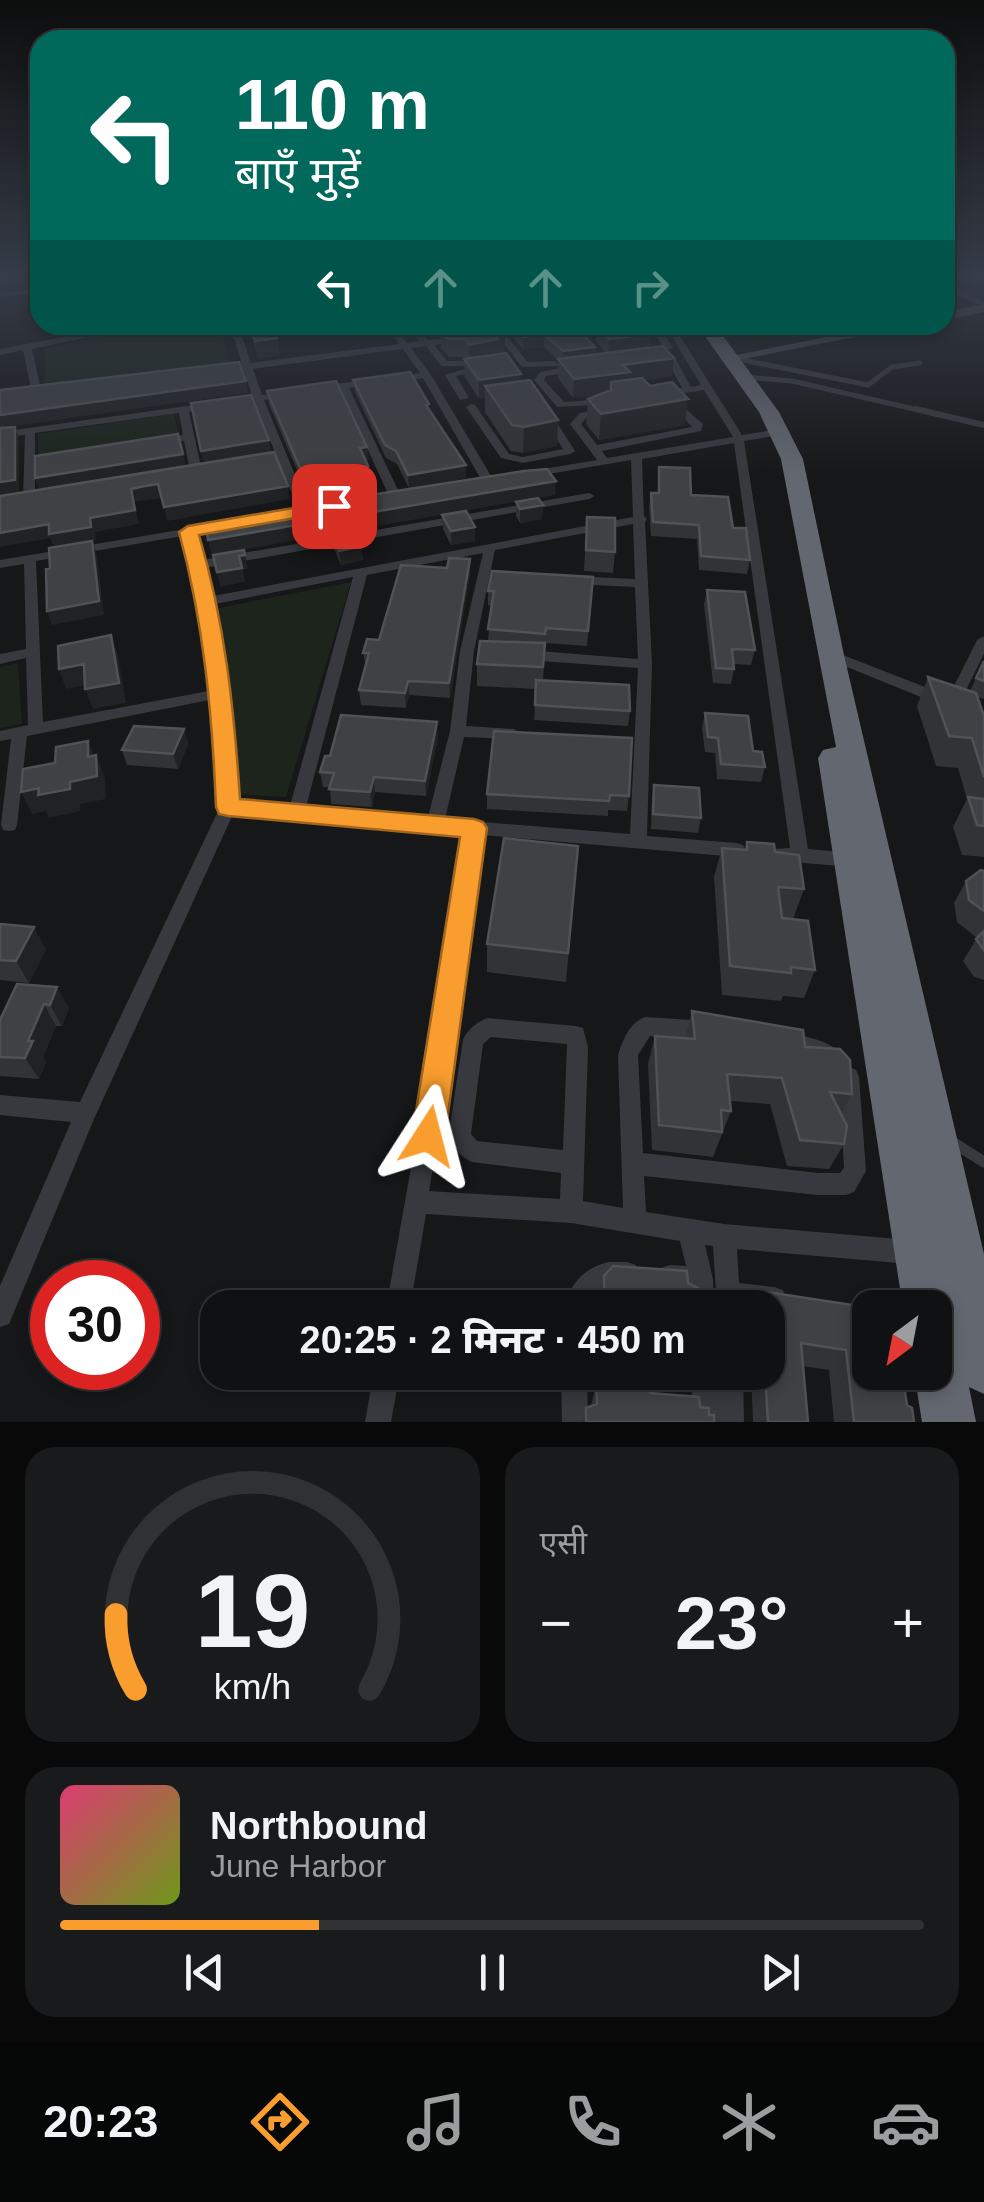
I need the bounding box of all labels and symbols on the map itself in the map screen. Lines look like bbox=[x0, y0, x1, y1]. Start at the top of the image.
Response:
pin bbox=[292, 464, 377, 549]
position arrow bbox=[376, 1084, 480, 1188]
speed limit sign: 30 bbox=[30, 1260, 160, 1390]
north arrow bbox=[852, 1290, 952, 1390]

